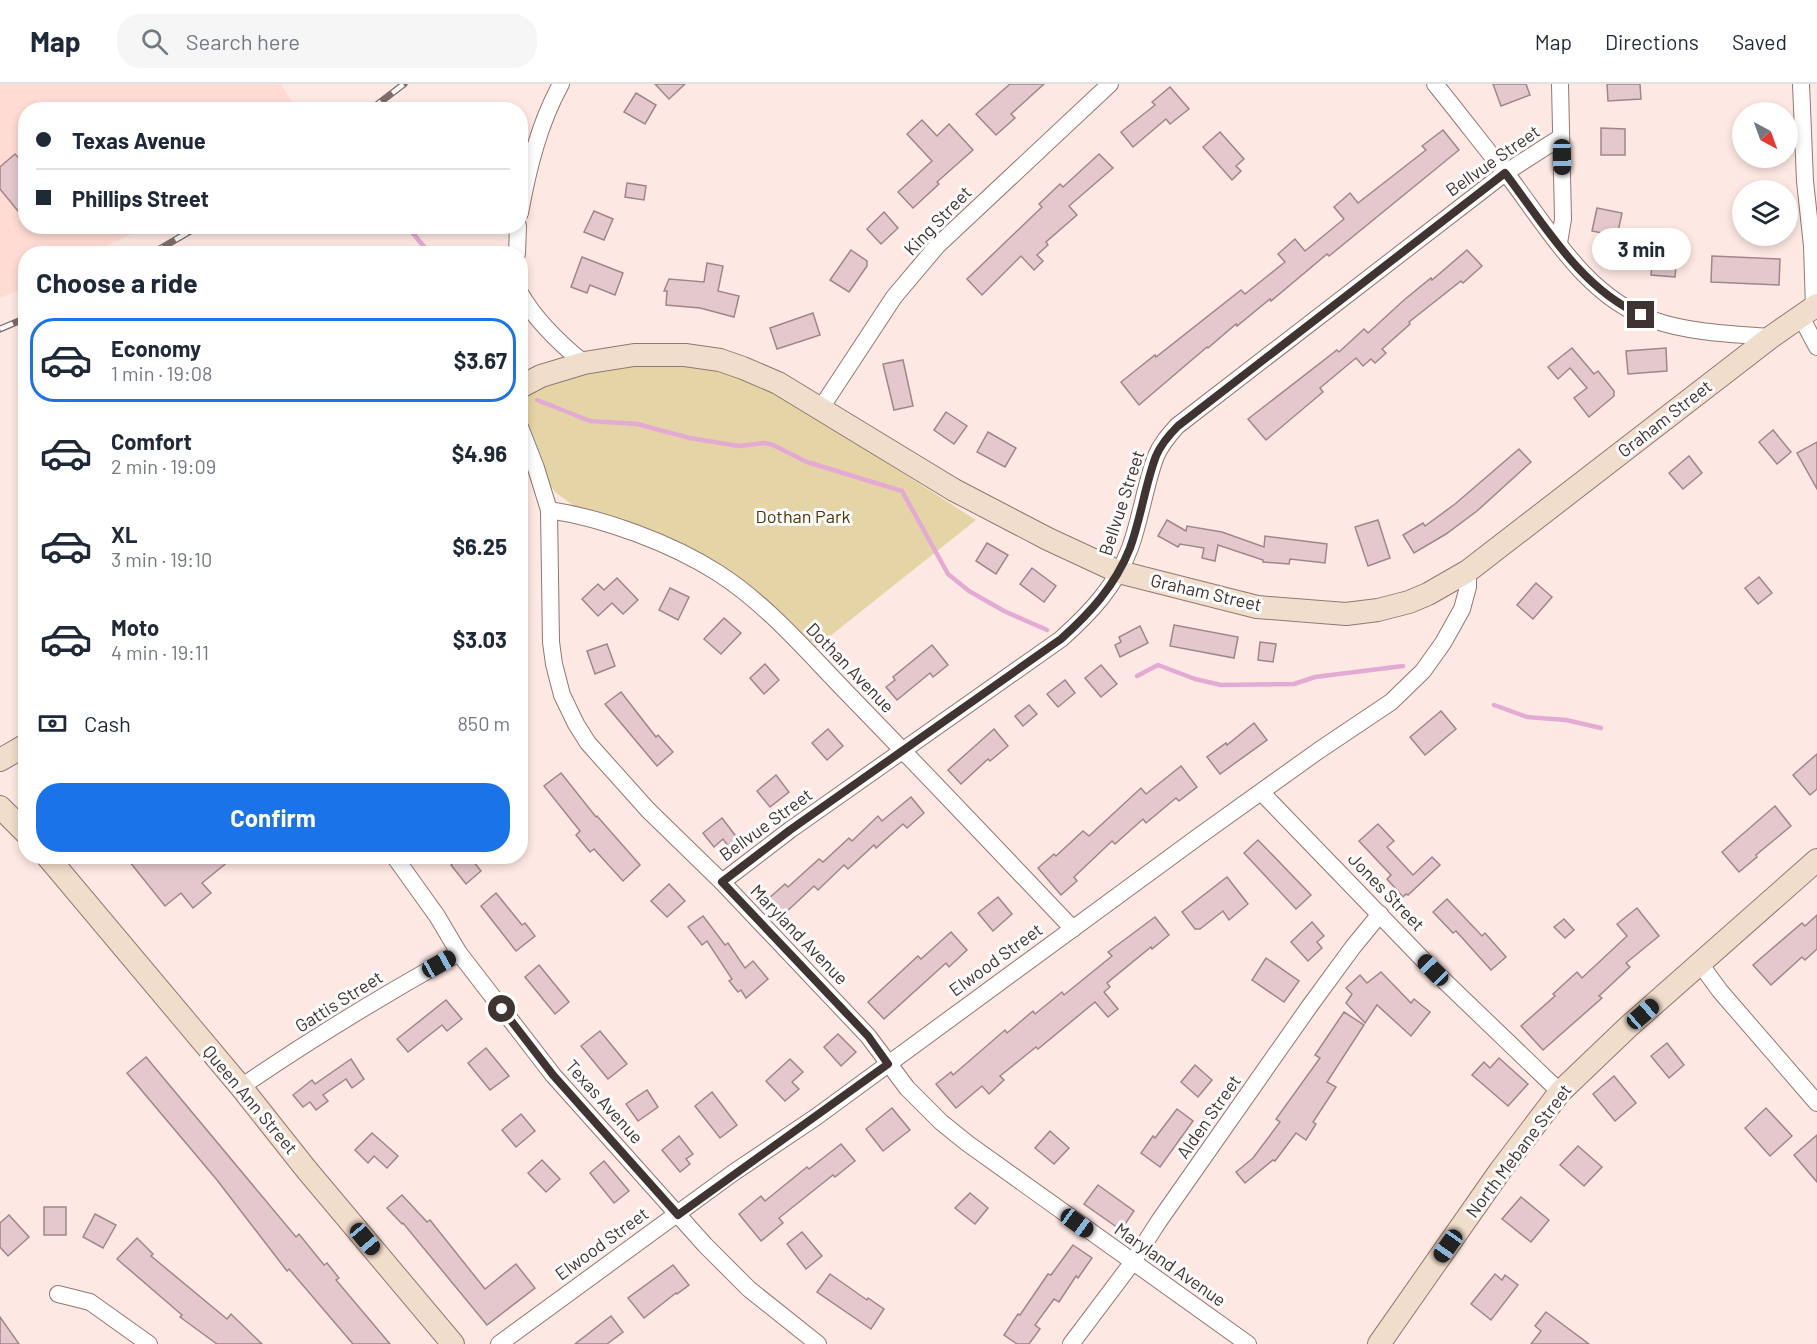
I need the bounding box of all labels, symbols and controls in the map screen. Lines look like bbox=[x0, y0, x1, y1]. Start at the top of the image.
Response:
search box bbox=[117, 14, 537, 68]
text: Map bbox=[30, 24, 81, 58]
icon: search bbox=[138, 25, 171, 58]
text: Search here bbox=[186, 28, 300, 54]
text: Map bbox=[1535, 29, 1572, 54]
text: Directions bbox=[1605, 29, 1699, 54]
text: Saved bbox=[1732, 29, 1787, 54]
north arrow bbox=[1732, 102, 1798, 168]
map controls bbox=[1732, 102, 1798, 246]
street label: Bellvue Street bbox=[1441, 120, 1544, 201]
text: Texas Avenue bbox=[72, 127, 206, 153]
car bbox=[1553, 139, 1571, 175]
button: layers bbox=[1732, 180, 1798, 246]
street label: King Street bbox=[899, 181, 976, 259]
text: Phillips Street bbox=[72, 185, 209, 211]
callout: 3 min bbox=[1592, 228, 1690, 270]
text: 3 min bbox=[1618, 237, 1665, 261]
text: Choose a ride bbox=[36, 266, 198, 298]
route end bbox=[1627, 301, 1654, 328]
icon: car bbox=[39, 333, 93, 387]
text: Economy bbox=[111, 335, 201, 361]
text: $3.67 bbox=[454, 347, 507, 373]
text: 1 min · 19:08 bbox=[111, 361, 213, 385]
street label: Graham Street bbox=[1613, 375, 1716, 462]
icon: car bbox=[39, 426, 93, 480]
text: Comfort bbox=[111, 428, 192, 454]
text: $4.96 bbox=[452, 440, 507, 466]
street label: Bellvue Street bbox=[1094, 447, 1148, 558]
text: 2 min · 19:09 bbox=[111, 454, 216, 478]
park label: Dothan Park bbox=[756, 505, 850, 527]
icon: car bbox=[39, 519, 93, 573]
text: XL bbox=[111, 521, 137, 547]
text: $6.25 bbox=[452, 533, 507, 559]
text: 3 min · 19:10 bbox=[111, 547, 212, 571]
street label: Graham Street bbox=[1149, 569, 1264, 615]
icon: car bbox=[39, 612, 93, 666]
text: Moto bbox=[111, 614, 159, 640]
street label: Dothan Avenue bbox=[802, 618, 899, 717]
text: $3.03 bbox=[453, 626, 507, 652]
text: 4 min · 19:11 bbox=[111, 640, 209, 664]
icon: cash bbox=[36, 707, 69, 740]
text: Cash bbox=[84, 710, 131, 736]
text: 850 m bbox=[457, 711, 510, 735]
button: Confirm bbox=[36, 783, 510, 852]
street label: Bellvue Street bbox=[715, 783, 816, 865]
street label: Jones Street bbox=[1344, 847, 1430, 935]
street label: Maryland Avenue bbox=[746, 880, 853, 989]
street label: Elwood Street bbox=[944, 918, 1046, 1000]
car bbox=[419, 947, 459, 981]
car bbox=[1414, 951, 1452, 989]
street label: Gattis Street bbox=[291, 966, 386, 1037]
route start bbox=[488, 995, 515, 1022]
car bbox=[1624, 995, 1662, 1033]
street label: Queen Ann Street bbox=[199, 1040, 303, 1158]
street label: Texas Avenue bbox=[561, 1055, 648, 1148]
street label: Alden Street bbox=[1171, 1070, 1245, 1162]
street label: North Mebane Street bbox=[1461, 1079, 1576, 1222]
street label: Elwood Street bbox=[550, 1202, 652, 1284]
car bbox=[1057, 1205, 1097, 1241]
street label: Maryland Avenue bbox=[1111, 1218, 1231, 1311]
car bbox=[347, 1219, 383, 1259]
car bbox=[1430, 1226, 1466, 1266]

